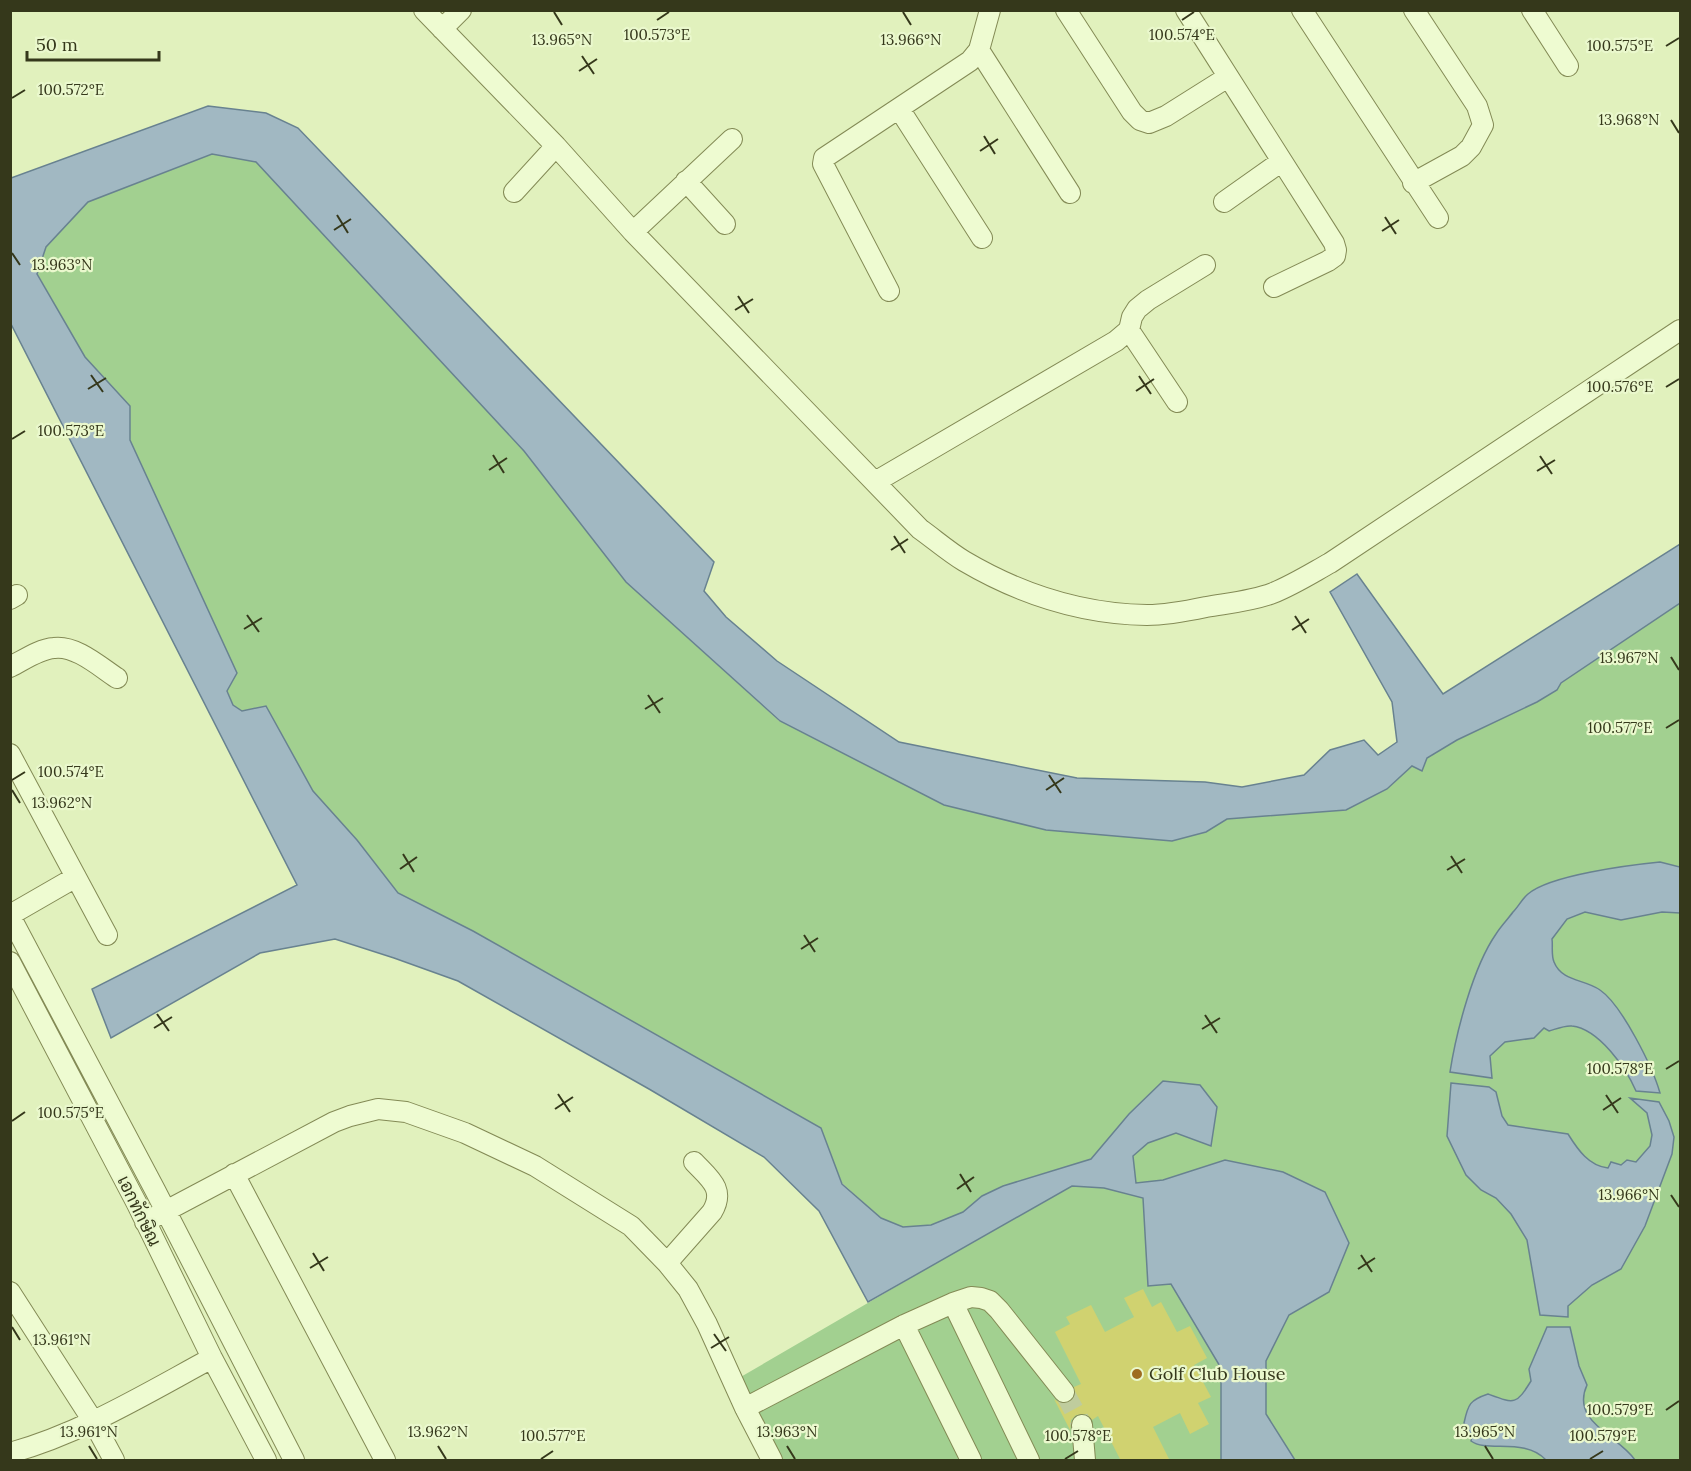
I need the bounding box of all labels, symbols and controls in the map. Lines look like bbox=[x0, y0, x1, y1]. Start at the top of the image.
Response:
scale bar bbox=[27, 24, 159, 62]
text: 100.573°E bbox=[624, 25, 690, 44]
text: 100.574°E bbox=[1149, 25, 1215, 44]
text: 13.965°N bbox=[532, 30, 592, 49]
text: 13.966°N bbox=[880, 30, 942, 49]
text: 50 m bbox=[36, 33, 78, 56]
text: 100.575°E bbox=[1587, 36, 1653, 55]
text: 100.572°E bbox=[38, 80, 104, 99]
text: 13.968°N bbox=[1599, 110, 1659, 129]
text: 13.963°N bbox=[32, 255, 92, 274]
text: 100.576°E bbox=[1587, 377, 1653, 396]
text: 100.573°E bbox=[38, 421, 104, 440]
text: 13.967°N bbox=[1599, 648, 1659, 667]
text: 100.577°E bbox=[1588, 718, 1652, 737]
text: 100.574°E bbox=[38, 762, 104, 781]
text: 13.962°N bbox=[32, 793, 92, 812]
text: 100.578°E bbox=[1587, 1059, 1653, 1078]
text: 100.575°E bbox=[38, 1103, 104, 1122]
street label: เอกทักษิณ bbox=[112, 1172, 166, 1250]
text: 13.966°N bbox=[1598, 1185, 1660, 1204]
text: 13.961°N bbox=[33, 1330, 91, 1349]
place label: Golf Club House bbox=[1149, 1362, 1286, 1385]
marker: Golf Club House bbox=[1130, 1367, 1144, 1381]
text: 100.579°E bbox=[1587, 1400, 1653, 1419]
text: 13.961°N bbox=[60, 1422, 118, 1441]
text: 13.962°N bbox=[408, 1422, 468, 1441]
text: 13.963°N bbox=[757, 1422, 817, 1441]
text: 13.965°N bbox=[1455, 1422, 1515, 1441]
text: 100.577°E bbox=[521, 1426, 585, 1445]
text: 100.578°E bbox=[1045, 1426, 1111, 1445]
text: 100.579°E bbox=[1570, 1426, 1636, 1445]

